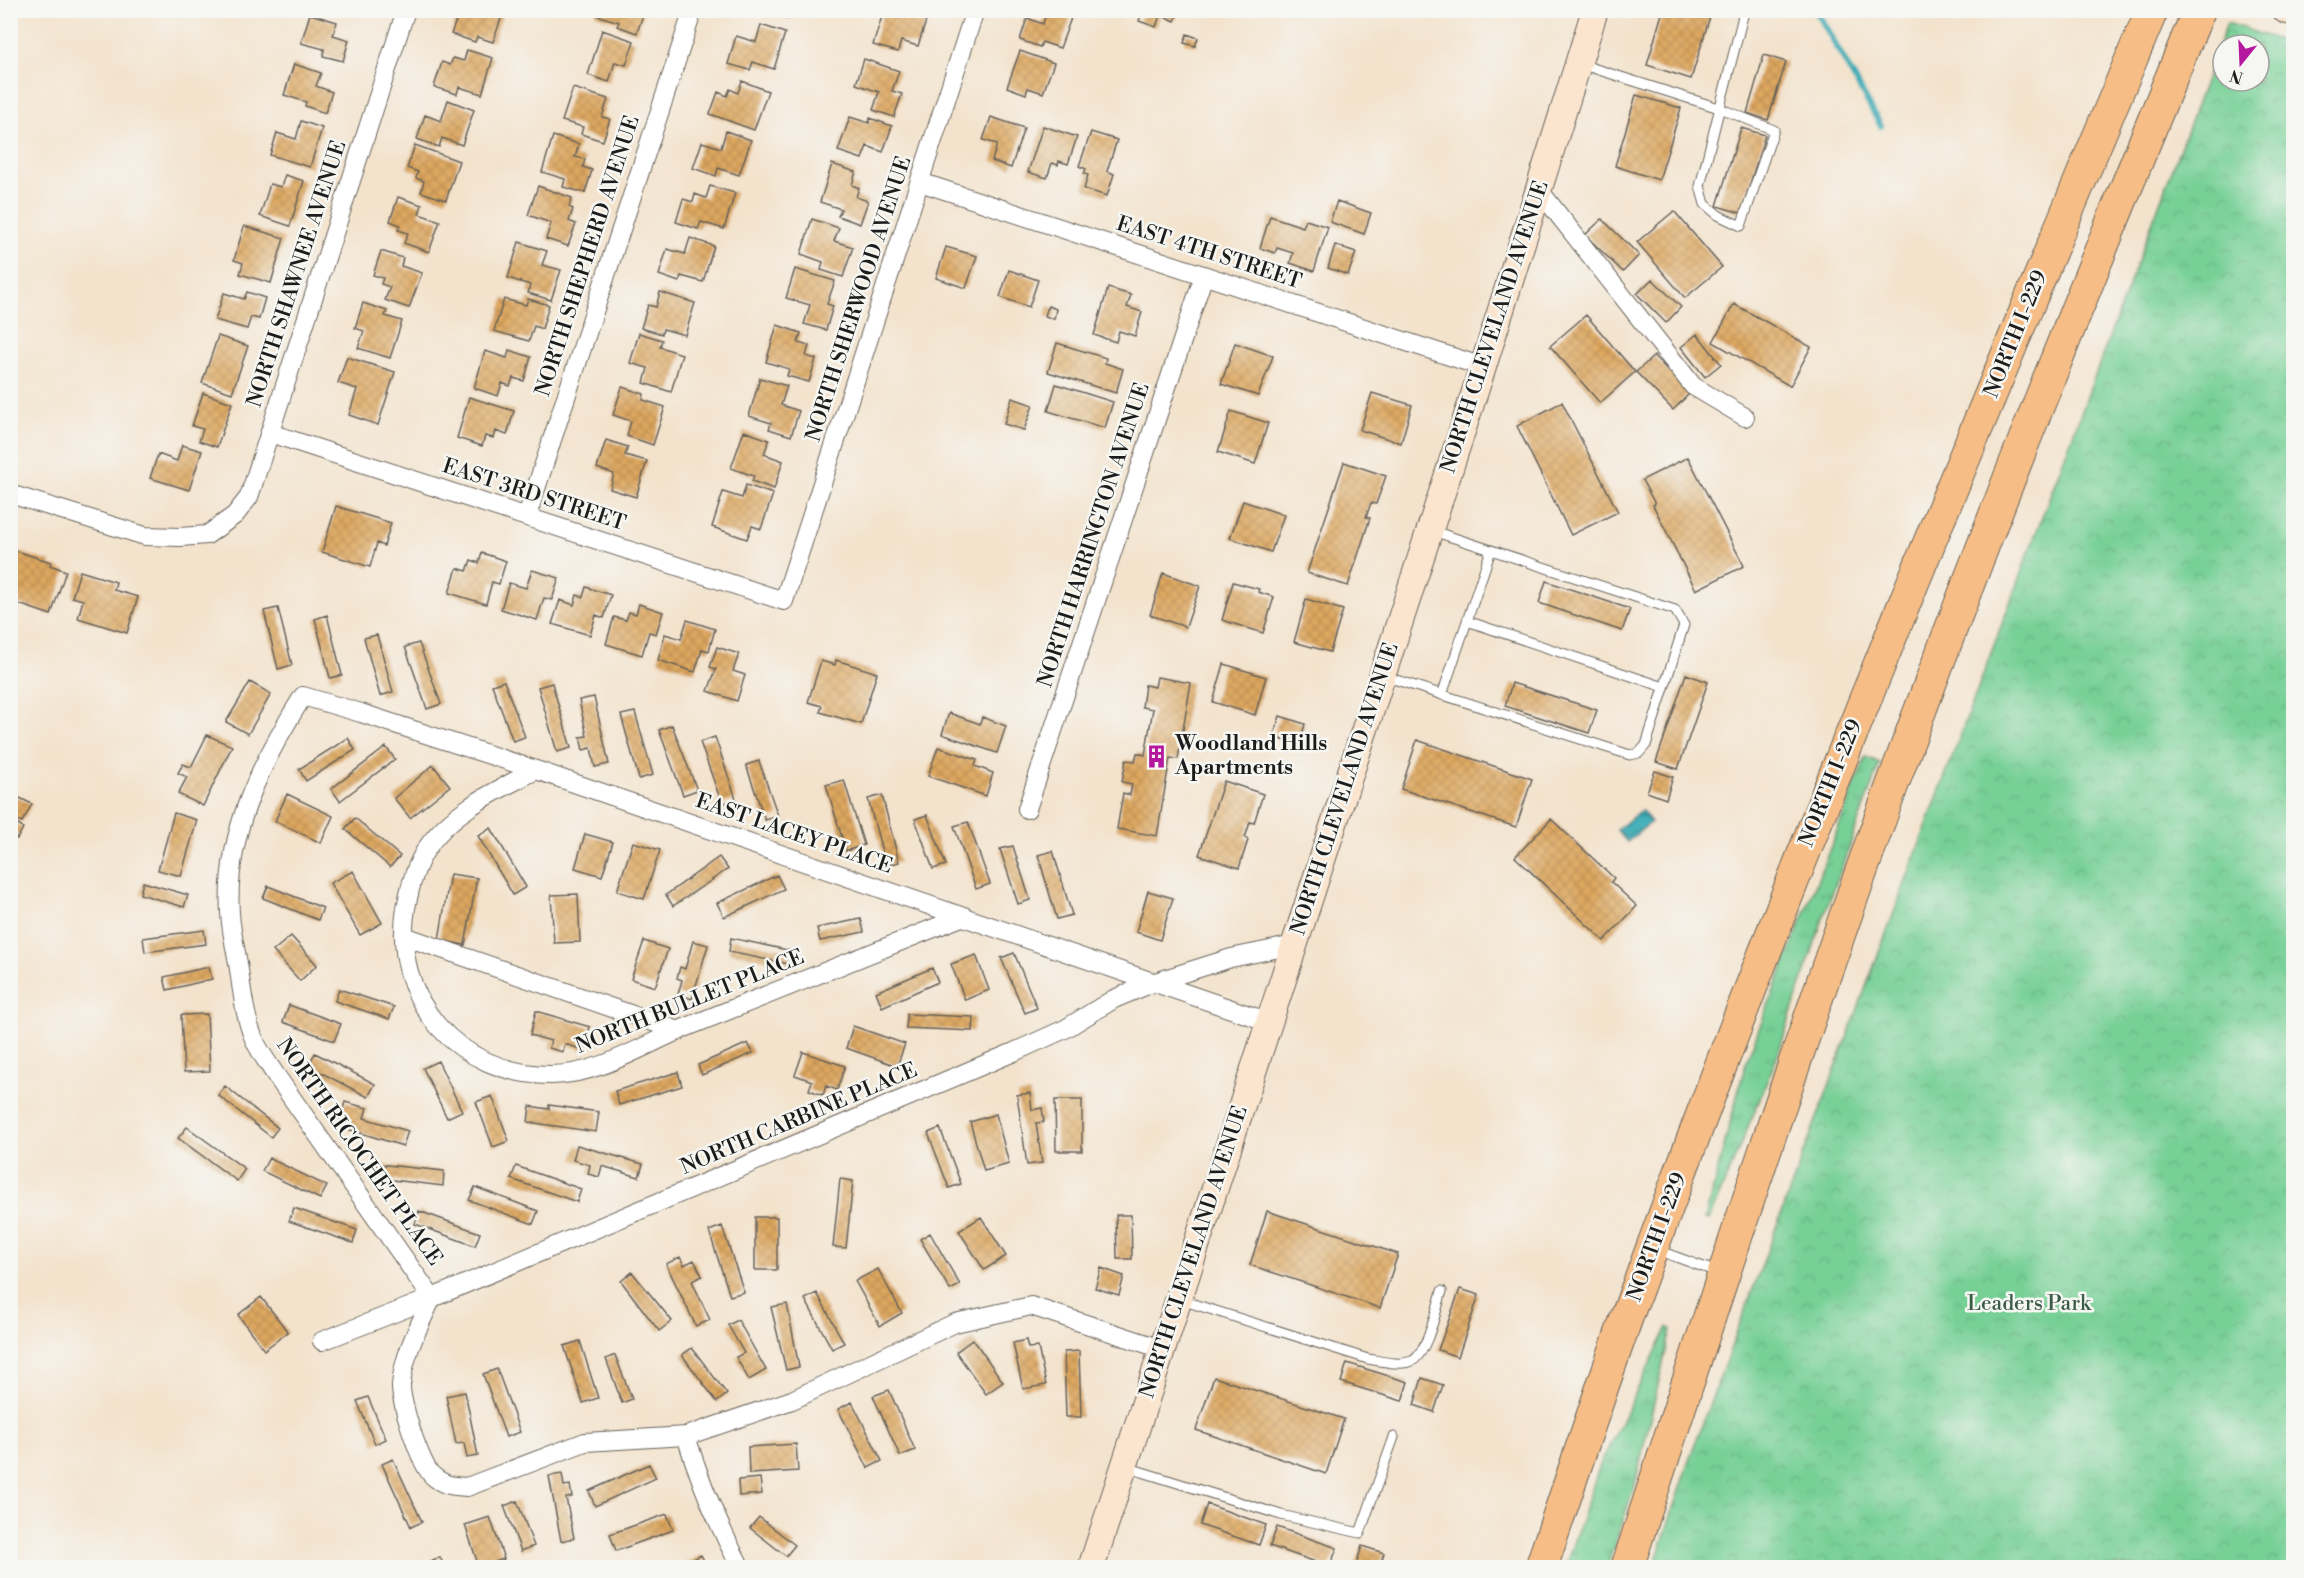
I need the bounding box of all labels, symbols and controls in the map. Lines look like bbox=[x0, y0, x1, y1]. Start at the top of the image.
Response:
north arrow bbox=[2211, 33, 2271, 93]
text: N bbox=[2227, 65, 2246, 88]
street label: NORTH SHEPHERD AVENUE bbox=[530, 112, 646, 400]
street label: NORTH SHAWNEE AVENUE bbox=[242, 137, 352, 411]
street label: NORTH SHERWOOD AVENUE bbox=[801, 153, 917, 445]
street label: NORTH CLEVELAND AVENUE bbox=[1435, 177, 1555, 477]
street label: EAST 4TH STREET bbox=[1113, 211, 1305, 295]
street label: NORTH I-229 bbox=[1979, 267, 2053, 401]
street label: NORTH HARRINGTON AVENUE bbox=[1032, 379, 1156, 691]
street label: EAST 3RD STREET bbox=[439, 453, 629, 537]
street label: NORTH CLEVELAND AVENUE bbox=[1285, 639, 1405, 939]
street label: NORTH I-229 bbox=[1794, 716, 1868, 850]
place label: Woodland Hills Apartments bbox=[1174, 731, 1327, 781]
building icon: Woodland Hills Apartments bbox=[1144, 743, 1170, 769]
street label: EAST LACEY PLACE bbox=[692, 788, 896, 880]
street label: NORTH BULLET PLACE bbox=[572, 944, 808, 1060]
street label: NORTH RICOCHET PLACE bbox=[270, 1033, 448, 1271]
street label: NORTH CARBINE PLACE bbox=[677, 1057, 921, 1181]
street label: NORTH CLEVELAND AVENUE bbox=[1134, 1102, 1254, 1402]
street label: NORTH I-229 bbox=[1622, 1169, 1692, 1305]
park label: Leaders Park bbox=[1967, 1291, 2092, 1317]

